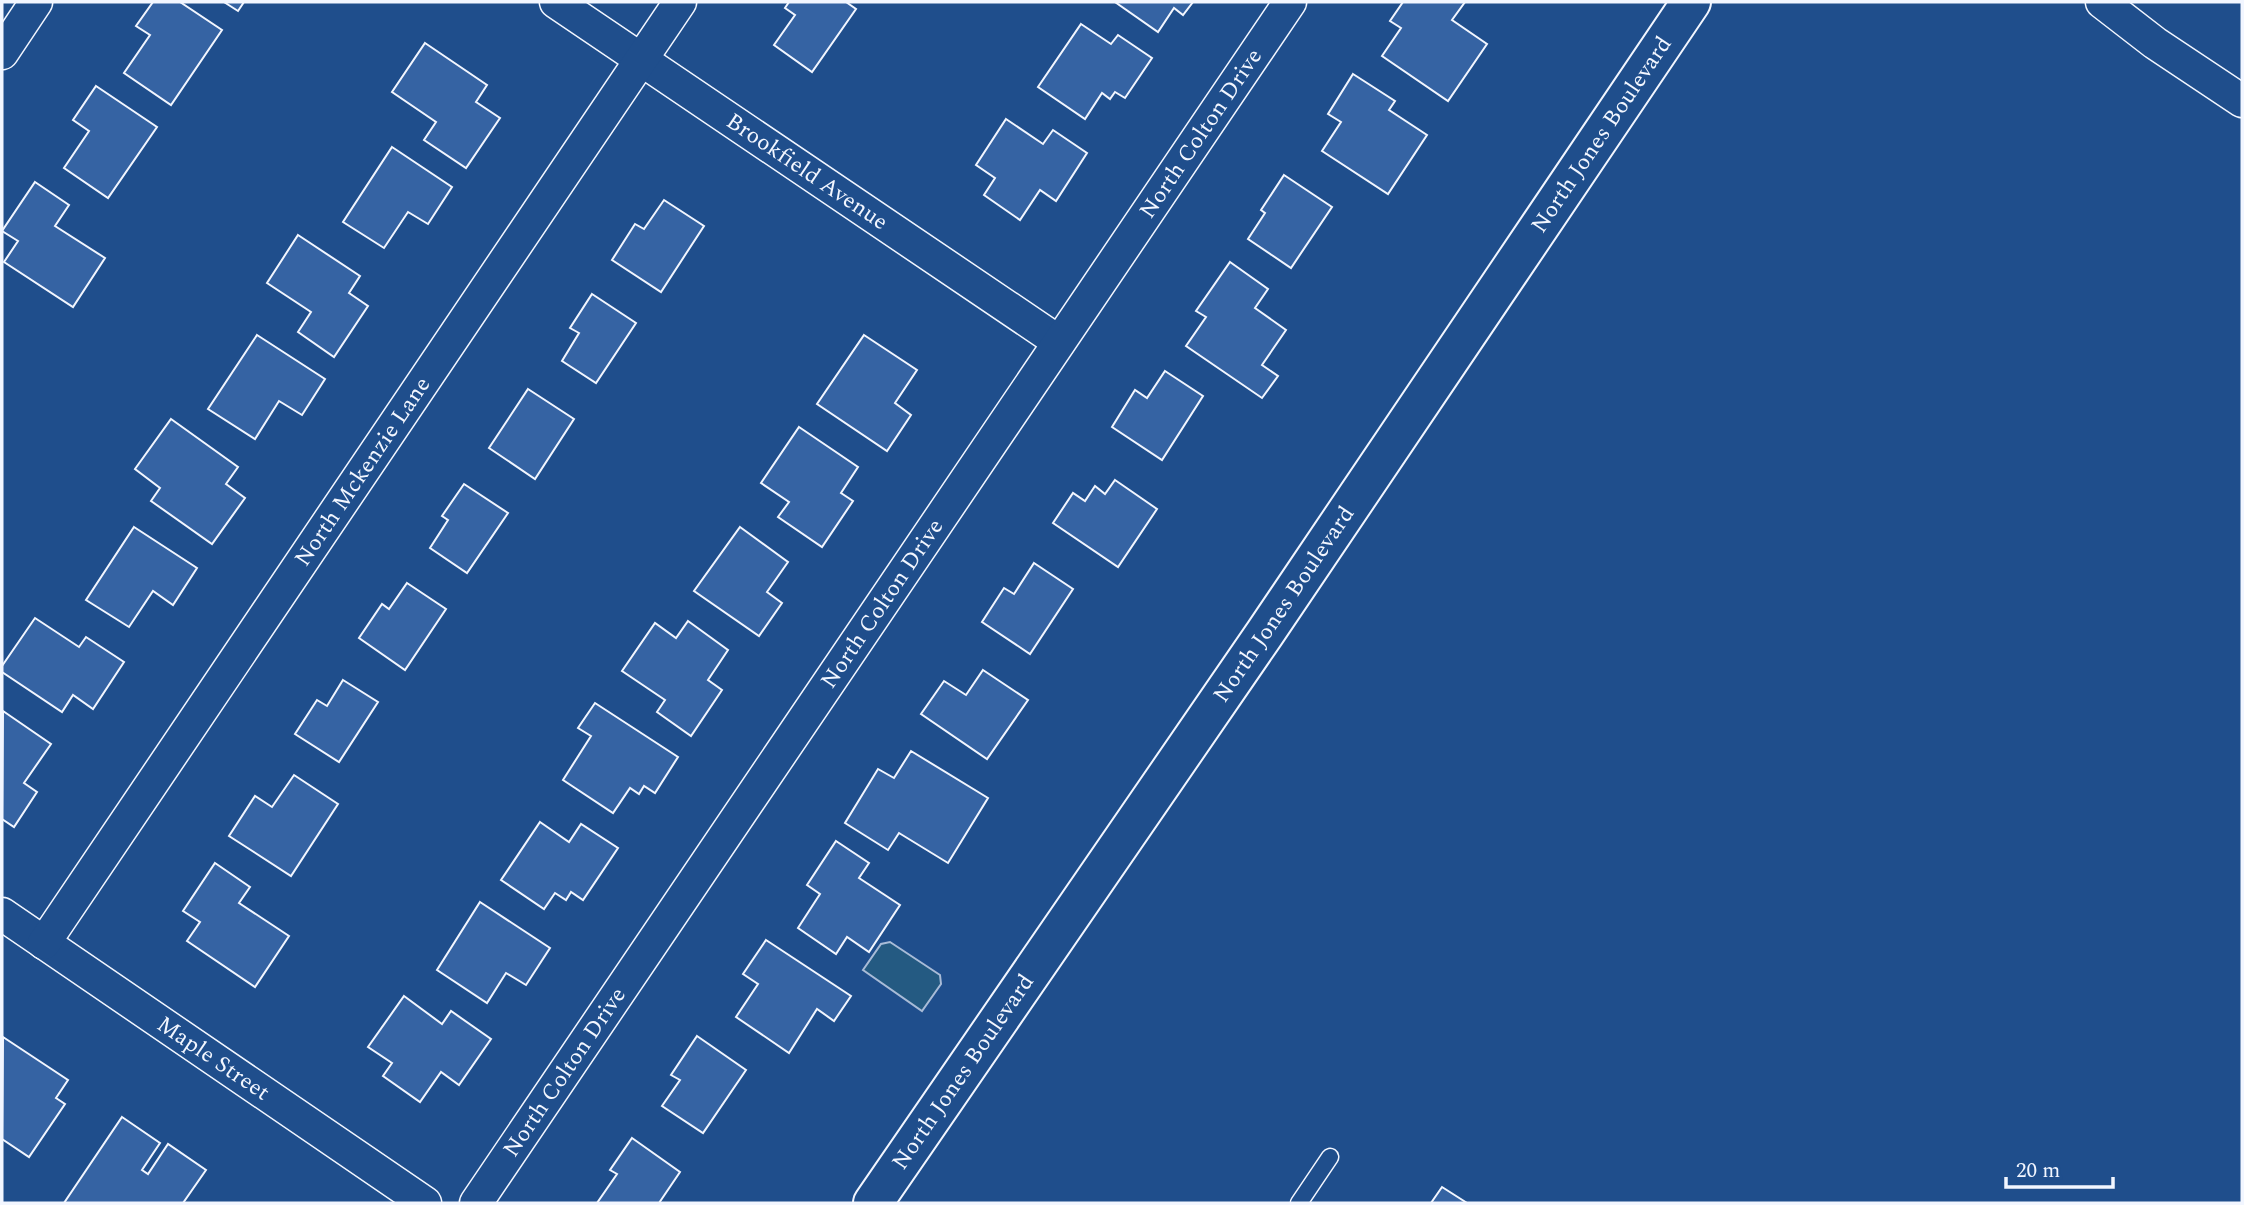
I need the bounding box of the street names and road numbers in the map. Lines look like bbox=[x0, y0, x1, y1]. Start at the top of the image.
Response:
street label: North Jones Boulevard bbox=[1522, 29, 1681, 240]
street label: North Colton Drive bbox=[1131, 41, 1271, 226]
street label: Brookfield Avenue bbox=[719, 104, 895, 239]
street label: North Mckenzie Lane bbox=[286, 370, 439, 574]
street label: North Jones Boulevard bbox=[1204, 499, 1363, 710]
street label: North Colton Drive bbox=[812, 511, 953, 696]
street label: North Jones Boulevard bbox=[883, 967, 1043, 1177]
street label: North Colton Drive bbox=[494, 980, 635, 1164]
street label: Maple Street bbox=[150, 1007, 277, 1110]

